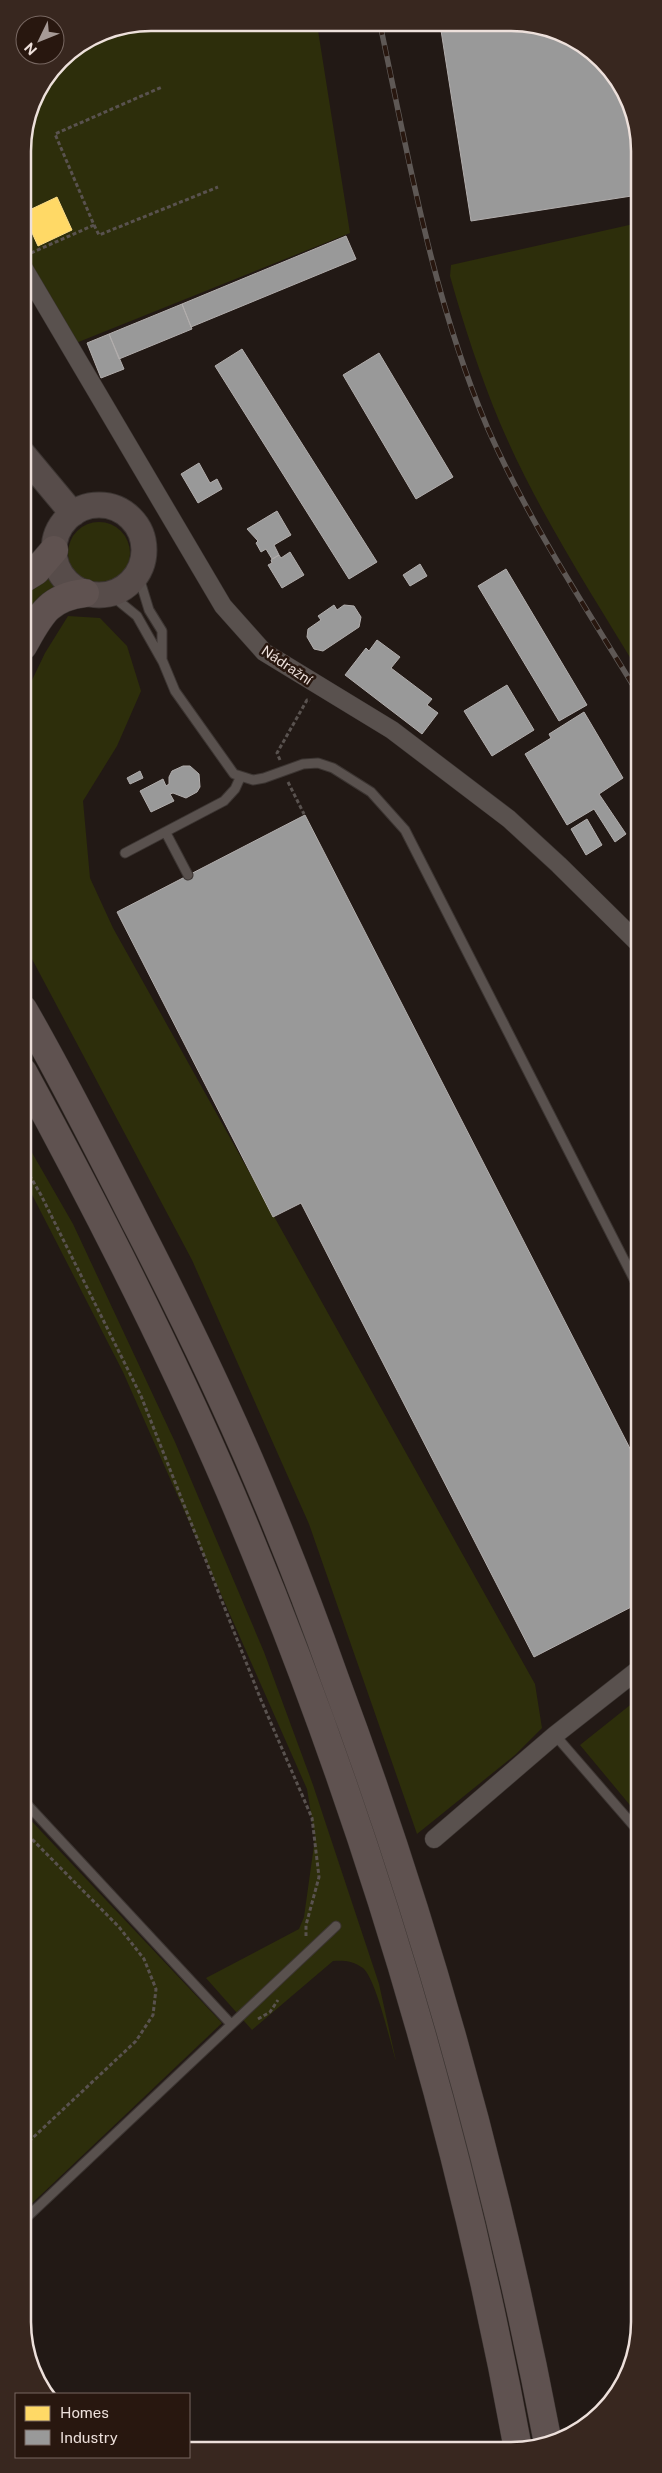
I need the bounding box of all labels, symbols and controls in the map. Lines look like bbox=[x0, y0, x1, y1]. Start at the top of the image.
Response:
north arrow bbox=[15, 15, 65, 65]
text: N bbox=[21, 39, 40, 58]
street label: Nádražní bbox=[259, 642, 316, 688]
legend bbox=[15, 2393, 190, 2458]
text: Homes bbox=[60, 2404, 109, 2421]
text: Industry bbox=[60, 2429, 118, 2446]

